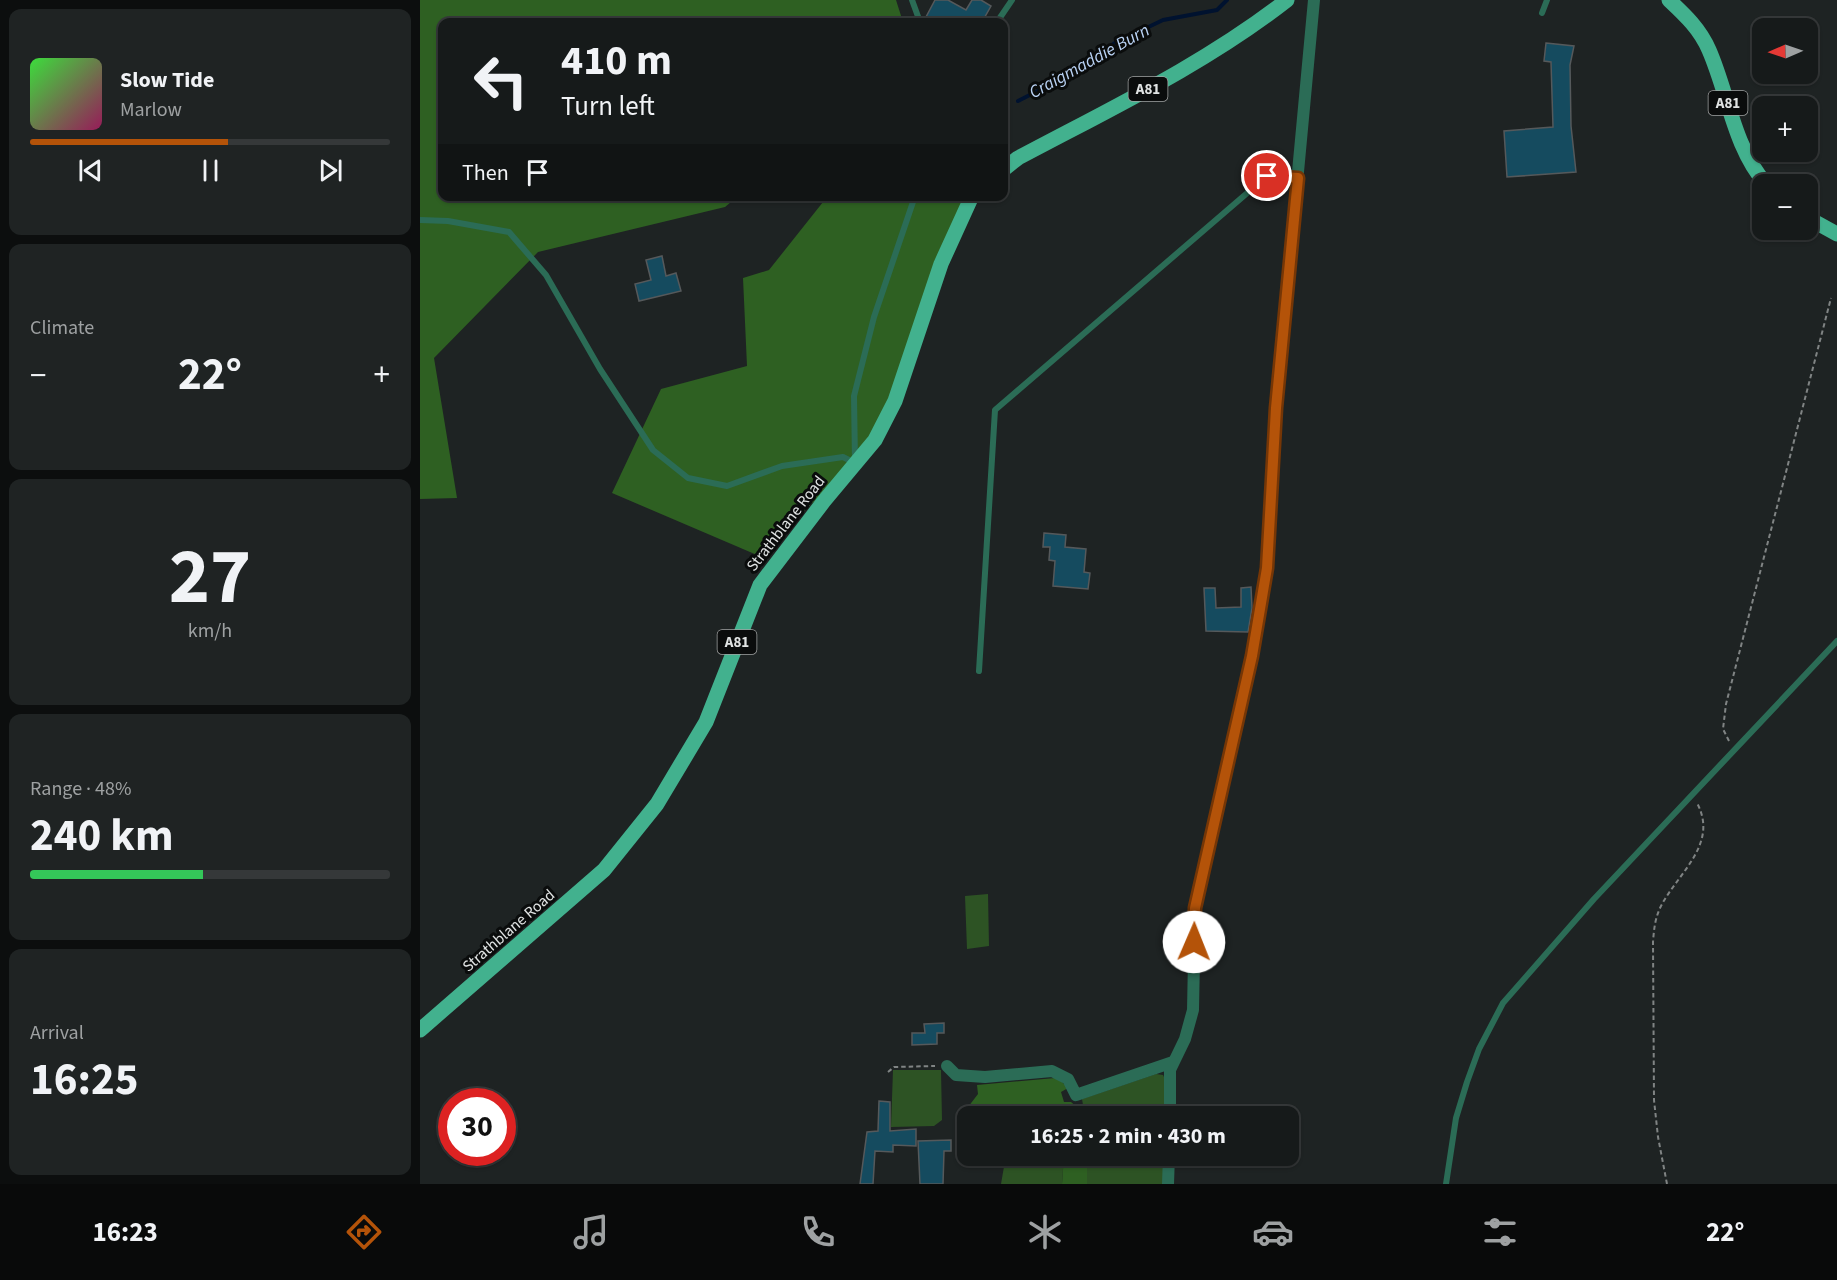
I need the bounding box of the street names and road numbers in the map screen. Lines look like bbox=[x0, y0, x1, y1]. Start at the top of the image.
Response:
road number: A81 bbox=[1128, 77, 1168, 101]
road number: A81 bbox=[1708, 91, 1748, 115]
street label: Strathblane Road bbox=[741, 471, 830, 576]
road number: A81 bbox=[718, 630, 756, 654]
street label: Strathblane Road bbox=[458, 884, 560, 977]

